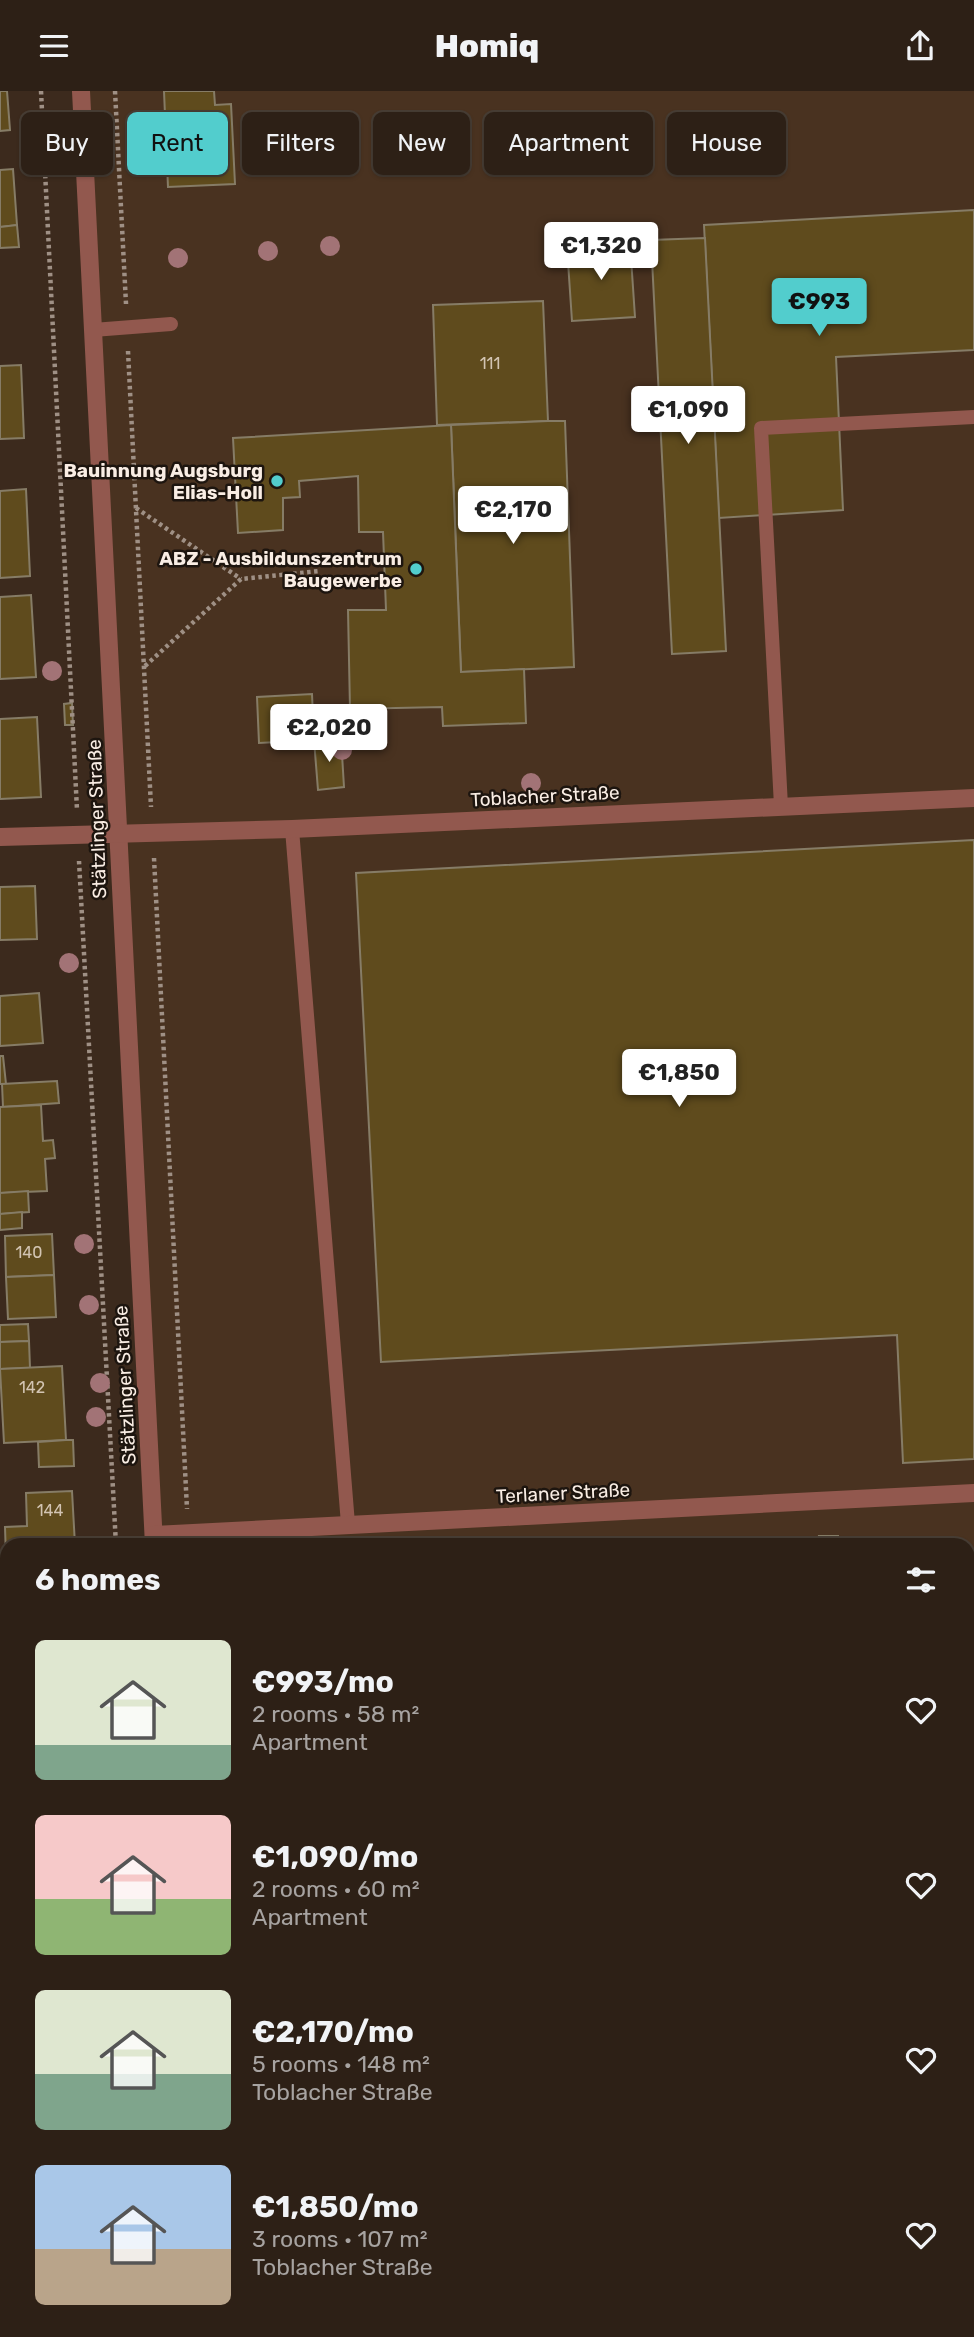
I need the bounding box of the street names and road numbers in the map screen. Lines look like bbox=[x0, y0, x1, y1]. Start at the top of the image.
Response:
street label: Stätzlinger Straße bbox=[83, 739, 111, 899]
street label: Toblacher Straße bbox=[470, 781, 620, 811]
street label: Stätzlinger Straße bbox=[109, 1305, 141, 1465]
street label: Terlaner Straße bbox=[495, 1478, 631, 1508]

